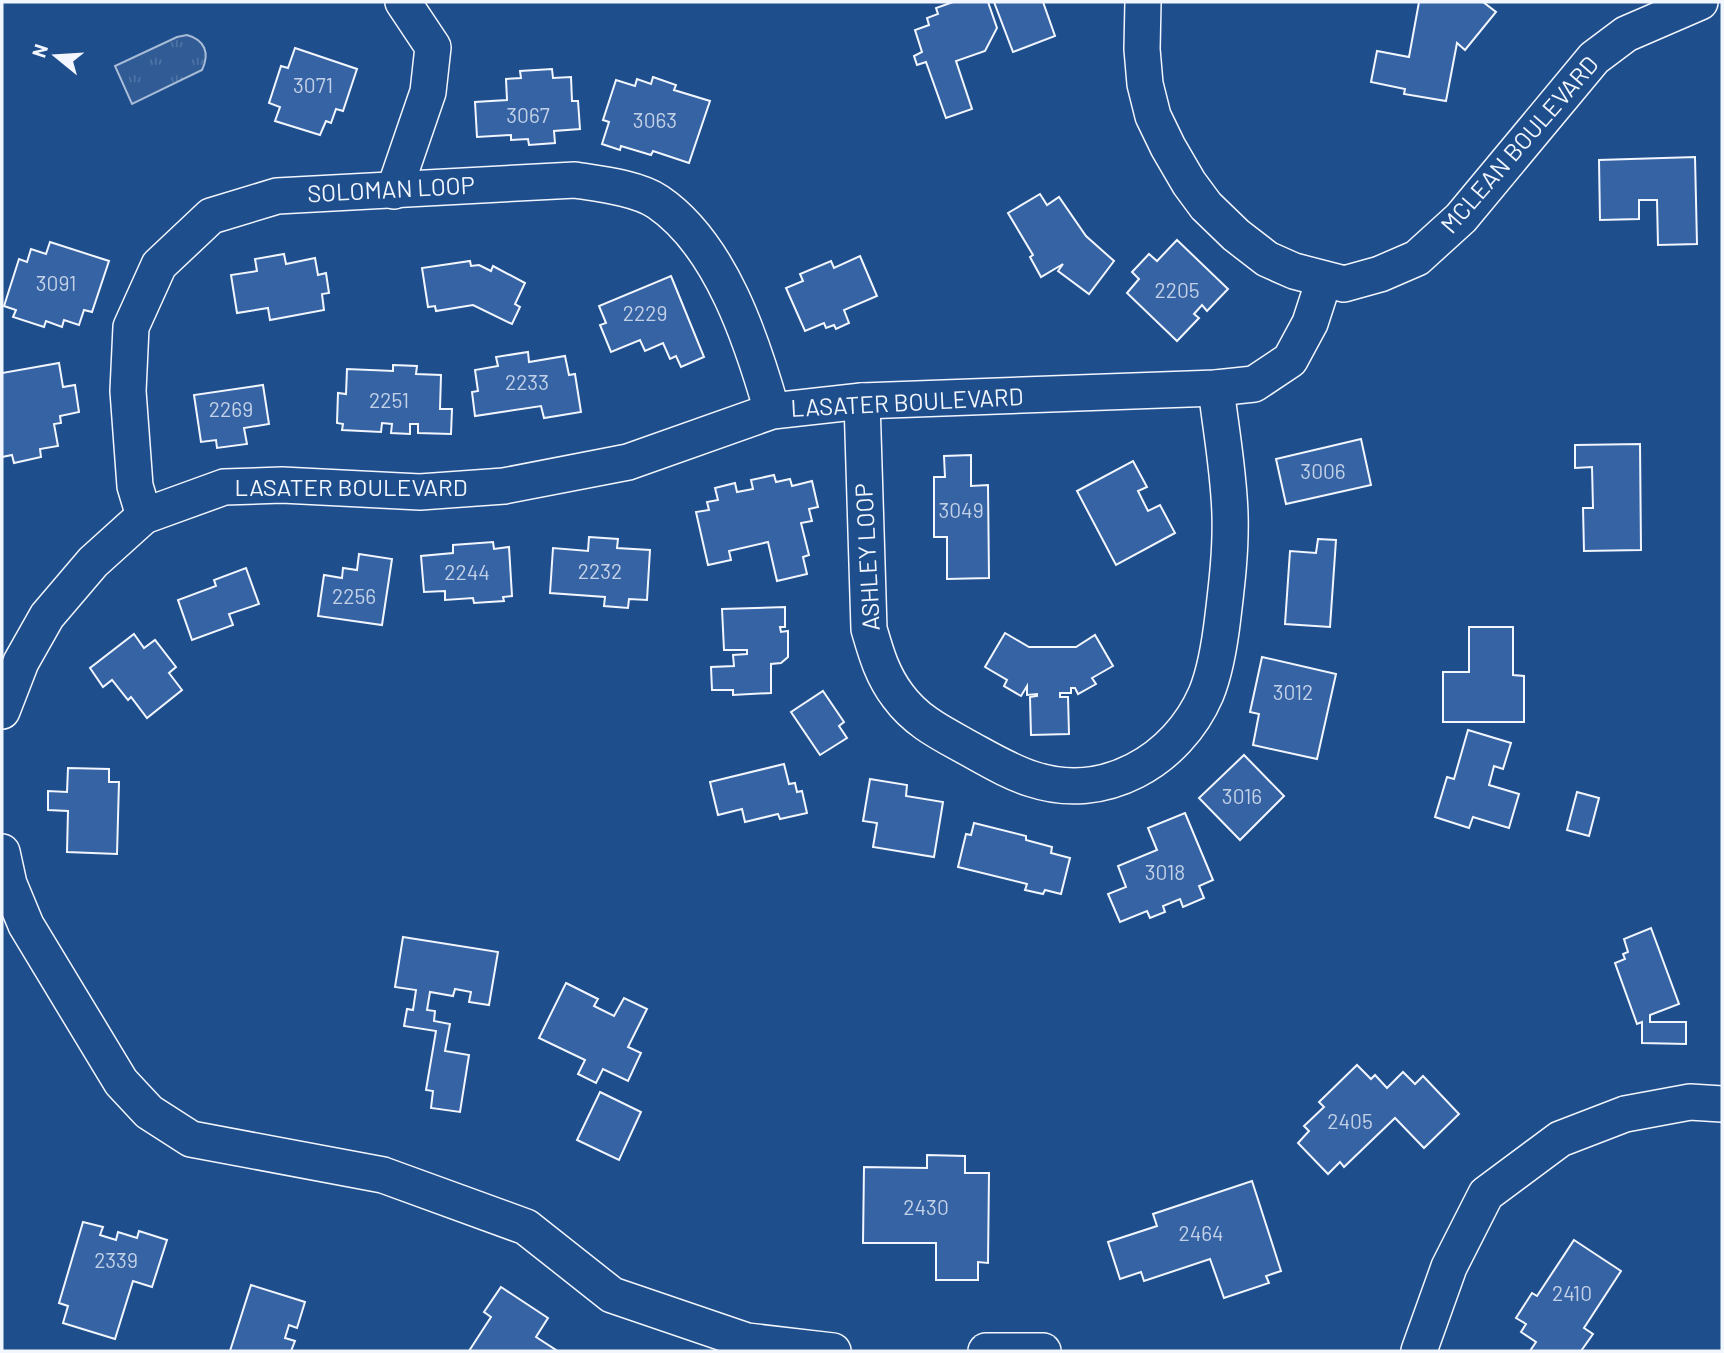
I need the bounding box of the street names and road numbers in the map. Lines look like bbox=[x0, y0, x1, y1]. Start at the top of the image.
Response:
street label: MCLEAN BOULEVARD bbox=[1434, 49, 1604, 239]
street label: SOLOMAN LOOP bbox=[306, 170, 475, 207]
street label: LASATER BOULEVARD bbox=[790, 381, 1024, 422]
street label: LASATER BOULEVARD bbox=[235, 472, 468, 501]
street label: ASHLEY LOOP bbox=[848, 483, 885, 632]

